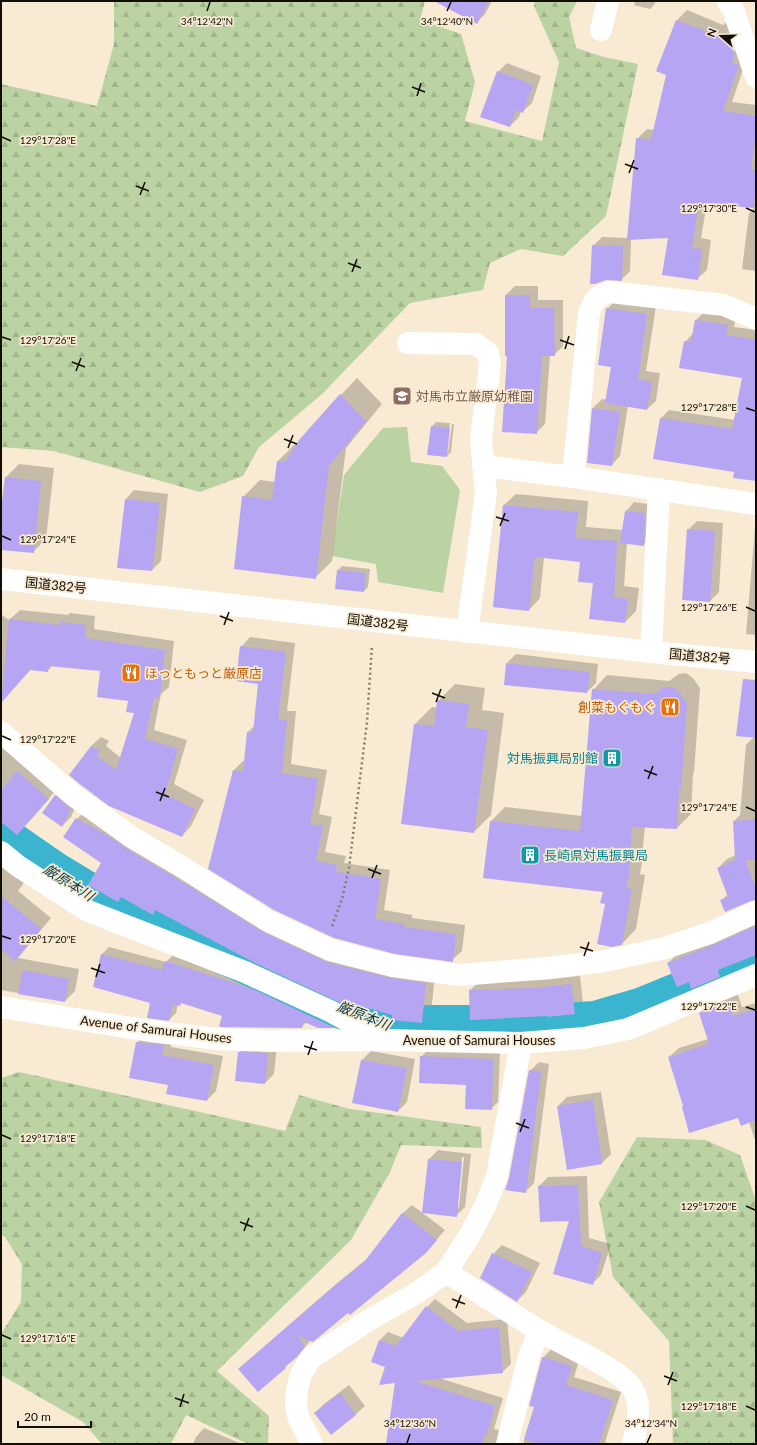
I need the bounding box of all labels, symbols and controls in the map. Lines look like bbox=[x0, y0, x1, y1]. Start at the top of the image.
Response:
text: 34°12'42"N bbox=[181, 15, 233, 27]
text: 34°12'40"N bbox=[421, 15, 473, 27]
north arrow bbox=[701, 16, 741, 56]
text: N bbox=[704, 26, 719, 39]
text: 129°17'28"E bbox=[20, 134, 76, 146]
text: 129°17'30"E bbox=[681, 202, 737, 214]
text: 129°17'26"E bbox=[20, 334, 76, 346]
school or university icon: 対馬市立厳原幼稚園 bbox=[391, 385, 413, 407]
place label: 対馬市立厳原幼稚園 bbox=[416, 388, 533, 404]
text: 129°17'28"E bbox=[681, 401, 737, 413]
text: 129°17'24"E bbox=[20, 533, 76, 545]
street label: 国道382号 bbox=[25, 574, 87, 596]
text: 129°17'26"E bbox=[681, 601, 737, 613]
street label: 国道382号 bbox=[346, 610, 410, 634]
street label: 国道382号 bbox=[669, 645, 731, 667]
restaurant icon: ほっともっと厳原店 bbox=[120, 662, 142, 684]
place label: ほっともっと厳原店 bbox=[145, 665, 262, 681]
restaurant icon: 創菜もぐもぐ bbox=[659, 696, 681, 718]
place label: 創菜もぐもぐ bbox=[578, 699, 656, 715]
text: 129°17'22"E bbox=[20, 733, 76, 745]
building icon: 対馬振興局別館 bbox=[601, 747, 623, 769]
place label: 対馬振興局別館 bbox=[507, 750, 598, 766]
text: 129°17'24"E bbox=[681, 801, 737, 813]
building icon: 長崎県対馬振興局 bbox=[519, 844, 541, 866]
place label: 長崎県対馬振興局 bbox=[544, 847, 648, 863]
water label: 厳原本川 bbox=[41, 860, 99, 905]
text: 129°17'20"E bbox=[20, 933, 76, 945]
water label: 厳原本川 bbox=[335, 997, 395, 1034]
text: 129°17'22"E bbox=[681, 1000, 737, 1012]
street label: Avenue of Samurai Houses bbox=[79, 1012, 233, 1046]
street label: Avenue of Samurai Houses bbox=[403, 1032, 556, 1048]
text: 129°17'18"E bbox=[20, 1132, 76, 1144]
text: 129°17'20"E bbox=[681, 1200, 737, 1212]
text: 129°17'16"E bbox=[20, 1332, 76, 1344]
text: 129°17'18"E bbox=[681, 1400, 737, 1412]
scale bar bbox=[18, 1403, 91, 1429]
text: 20 m bbox=[24, 1409, 51, 1424]
text: 34°12'36"N bbox=[384, 1417, 436, 1429]
text: 34°12'34"N bbox=[625, 1417, 677, 1429]

